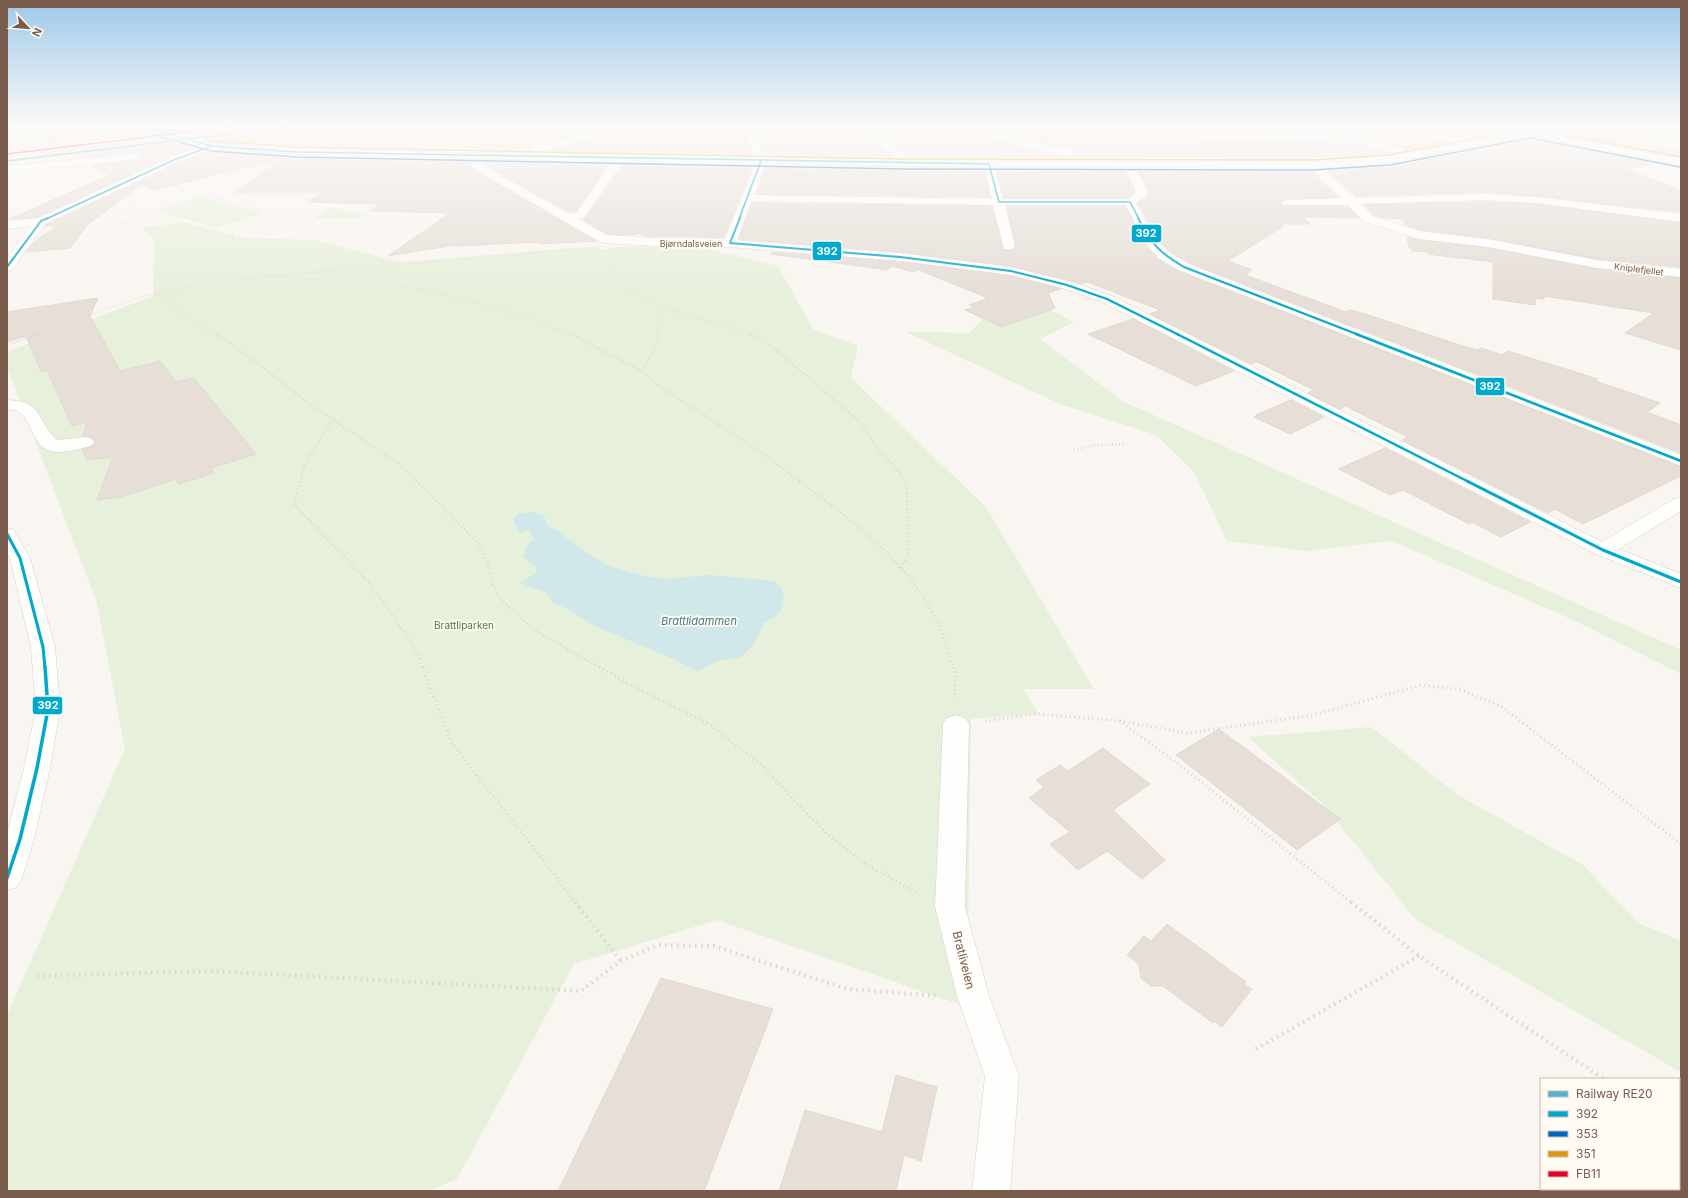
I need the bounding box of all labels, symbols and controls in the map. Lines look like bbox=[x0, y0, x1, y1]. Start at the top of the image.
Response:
north arrow bbox=[8, 8, 48, 48]
text: N bbox=[29, 26, 45, 39]
line badge: 392 bbox=[1131, 224, 1162, 243]
text: 392 bbox=[1135, 226, 1157, 240]
street label: Bjørndalsveien bbox=[660, 238, 722, 249]
line badge: 392 bbox=[812, 241, 842, 261]
text: 392 bbox=[816, 244, 838, 258]
street label: Kniplefjellet bbox=[1614, 261, 1664, 277]
line badge: 392 bbox=[1475, 377, 1505, 396]
text: 392 bbox=[1479, 379, 1501, 393]
water label: Brattlidammen bbox=[661, 614, 737, 628]
park label: Brattliparken bbox=[434, 619, 494, 631]
line badge: 392 bbox=[32, 696, 63, 715]
text: 392 bbox=[37, 698, 59, 712]
street label: Bratliveien bbox=[950, 929, 978, 991]
legend bbox=[1540, 1078, 1680, 1190]
text: Railway RE20 bbox=[1576, 1086, 1653, 1101]
text: 392 bbox=[1576, 1106, 1598, 1121]
text: 353 bbox=[1576, 1126, 1598, 1141]
text: 351 bbox=[1576, 1146, 1596, 1161]
text: FB11 bbox=[1576, 1166, 1601, 1181]

